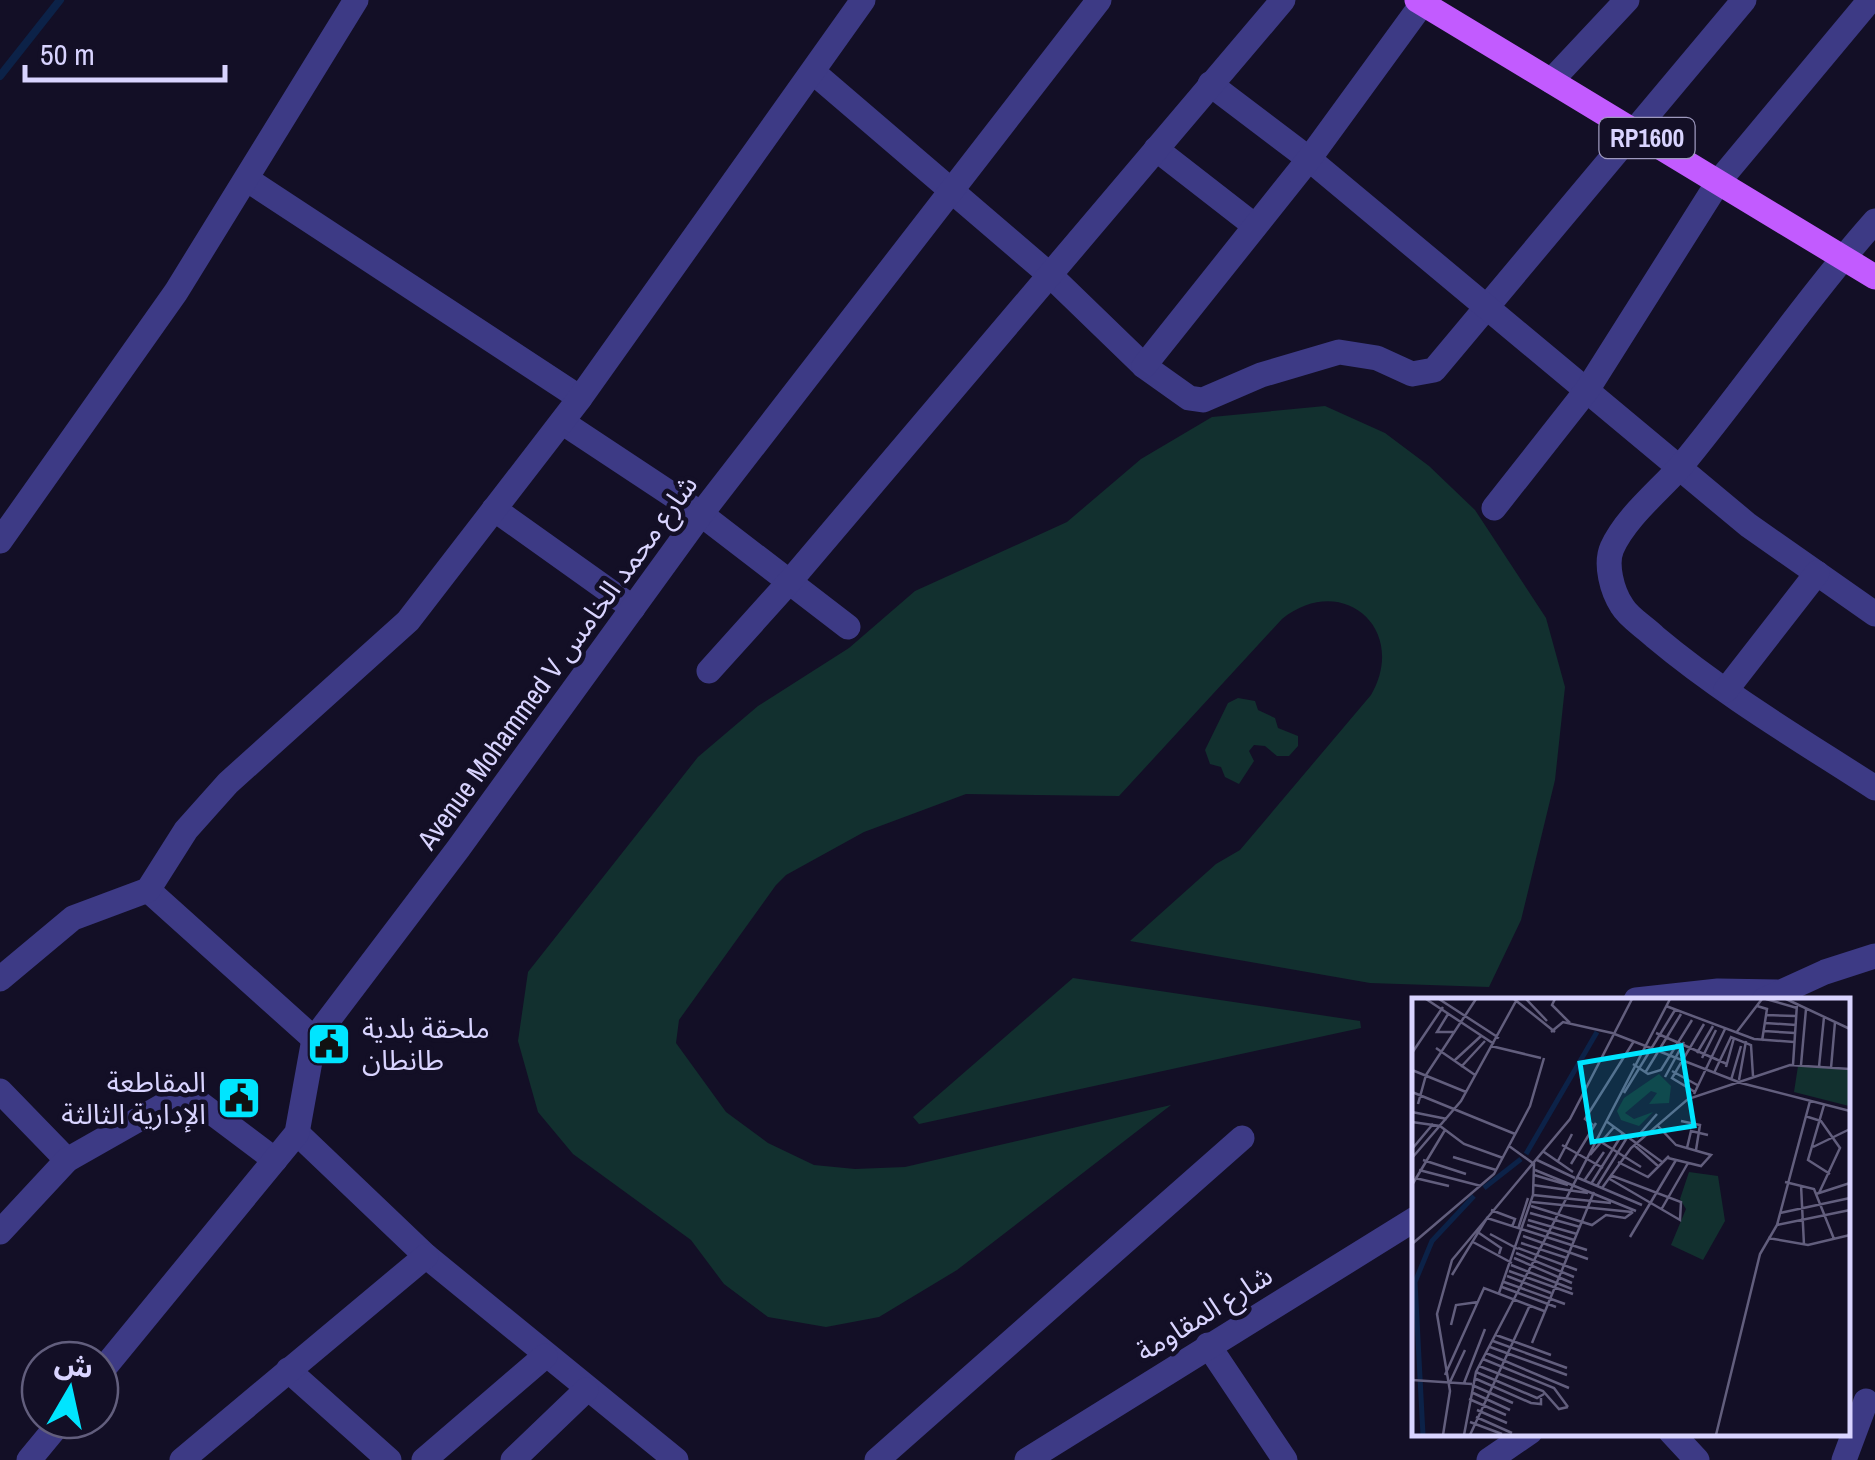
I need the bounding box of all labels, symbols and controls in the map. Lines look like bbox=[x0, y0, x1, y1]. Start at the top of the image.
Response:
scale bar bbox=[25, 20, 225, 82]
text: 50 m bbox=[40, 34, 95, 74]
road number: RP1600 bbox=[1600, 118, 1694, 158]
street label: Avenue Mohammed V شارع محمد الخامس bbox=[408, 467, 708, 859]
inset map bbox=[1412, 998, 1850, 1435]
place label: ملحقة بلدية طانطان bbox=[362, 1009, 490, 1079]
public building icon: ملحقة بلدية طانطان bbox=[306, 1021, 352, 1067]
place label: المقاطعة الإدارية الثالثة bbox=[61, 1063, 206, 1133]
public building icon: المقاطعة الإدارية الثالثة bbox=[216, 1075, 262, 1121]
street label: شارع المقاومة bbox=[1129, 1256, 1280, 1372]
north arrow bbox=[20, 1340, 120, 1440]
text: ش bbox=[52, 1344, 96, 1387]

